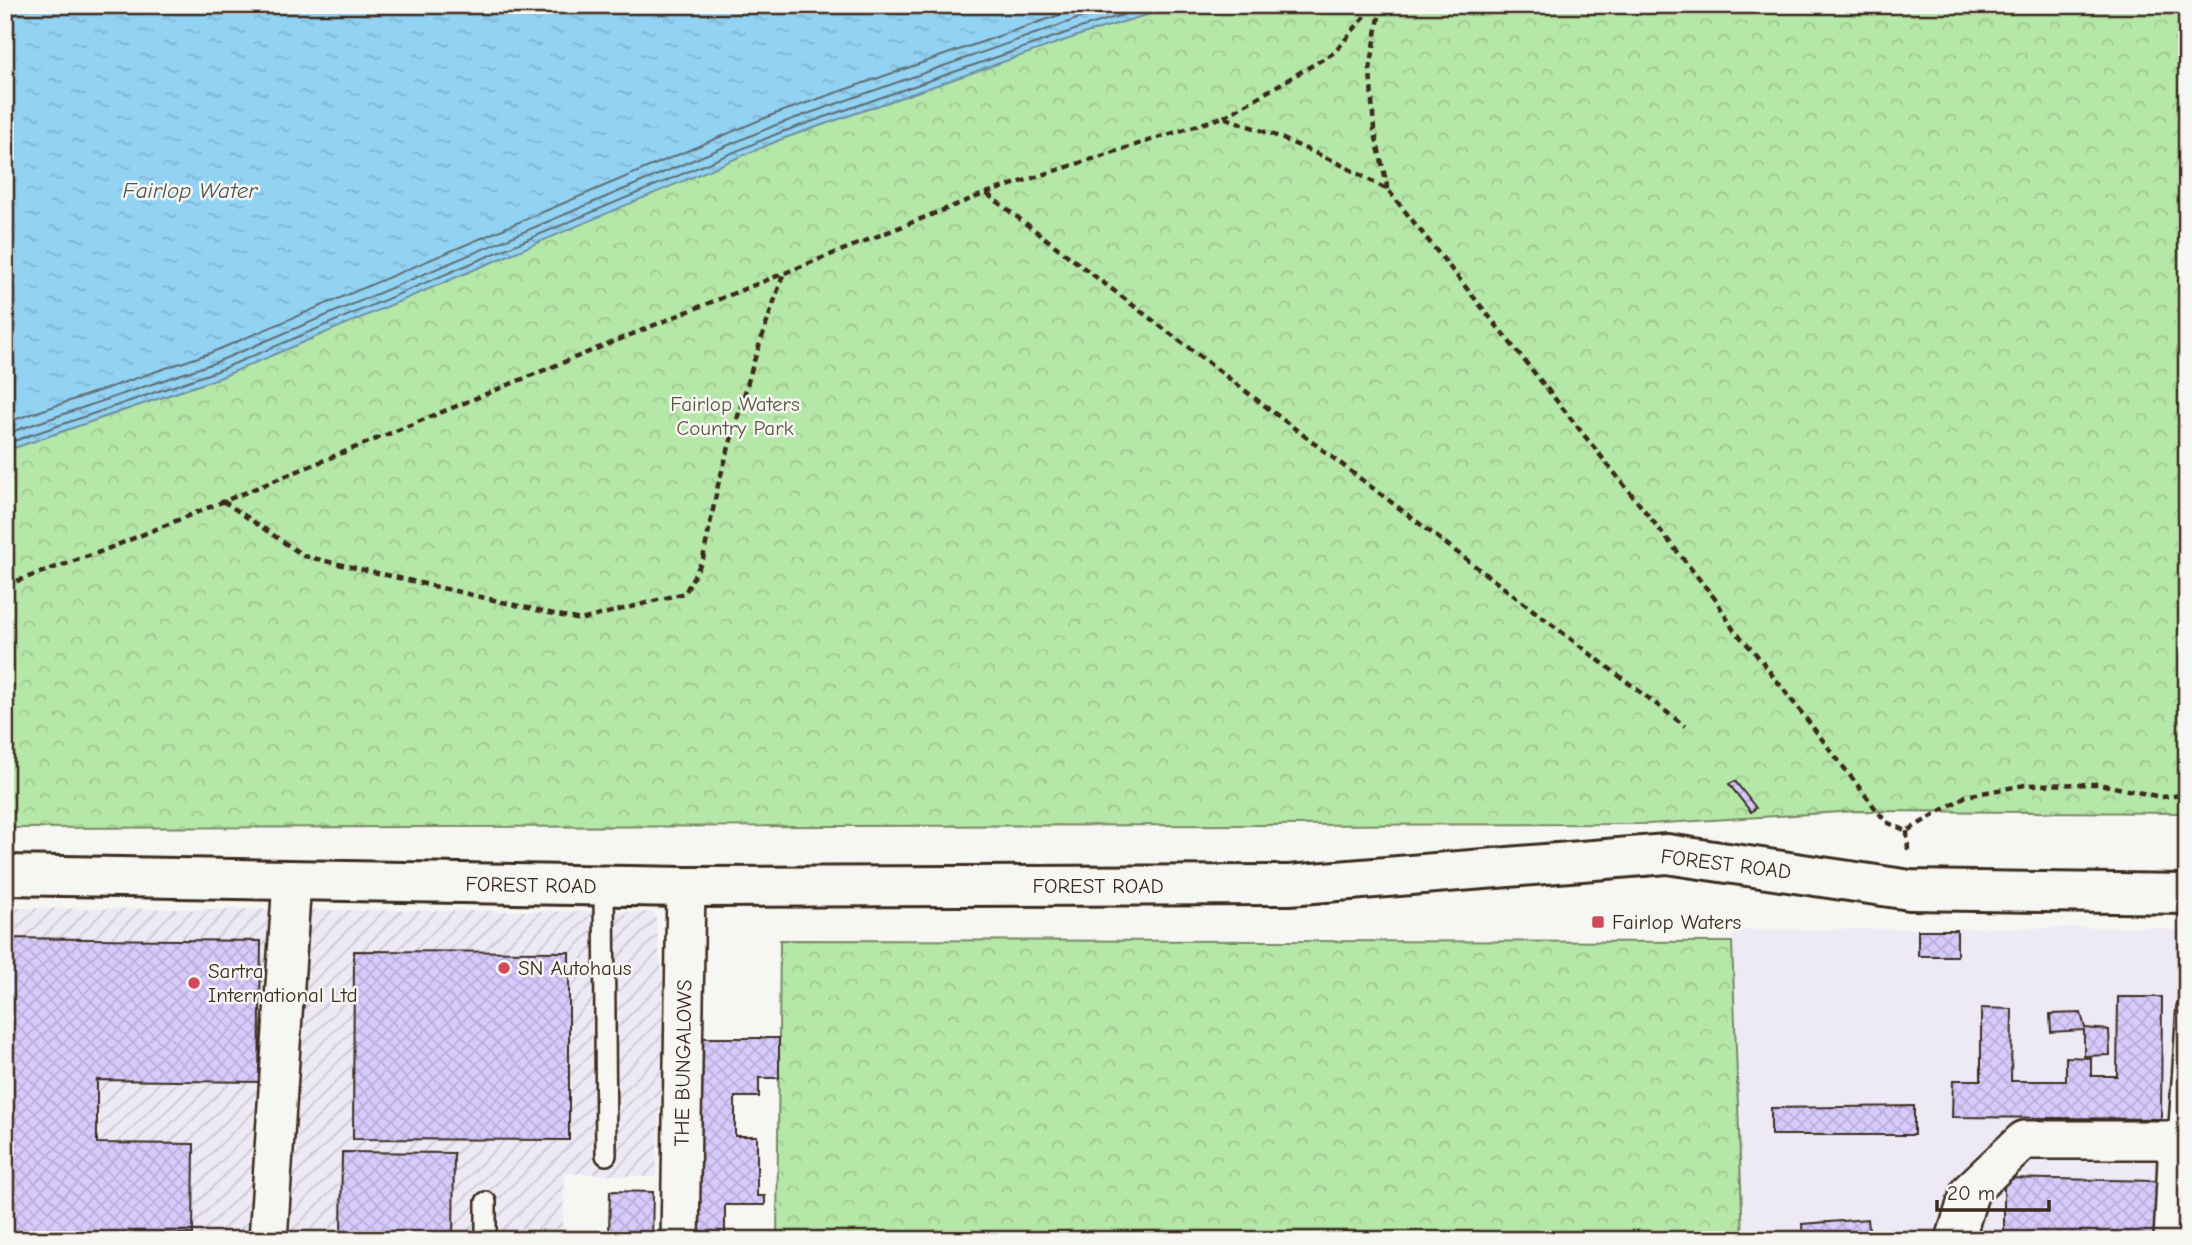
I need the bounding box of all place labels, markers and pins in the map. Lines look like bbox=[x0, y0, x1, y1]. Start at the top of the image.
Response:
place label: Fairlop Waters bbox=[1612, 910, 1741, 934]
marker: Fairlop Waters bbox=[1590, 914, 1606, 930]
place label: SN Autohaus bbox=[518, 956, 631, 980]
place label: Sartra International Ltd bbox=[208, 959, 358, 1007]
marker: SN Autohaus bbox=[496, 960, 512, 976]
marker: Sartra International Ltd bbox=[186, 975, 202, 991]

